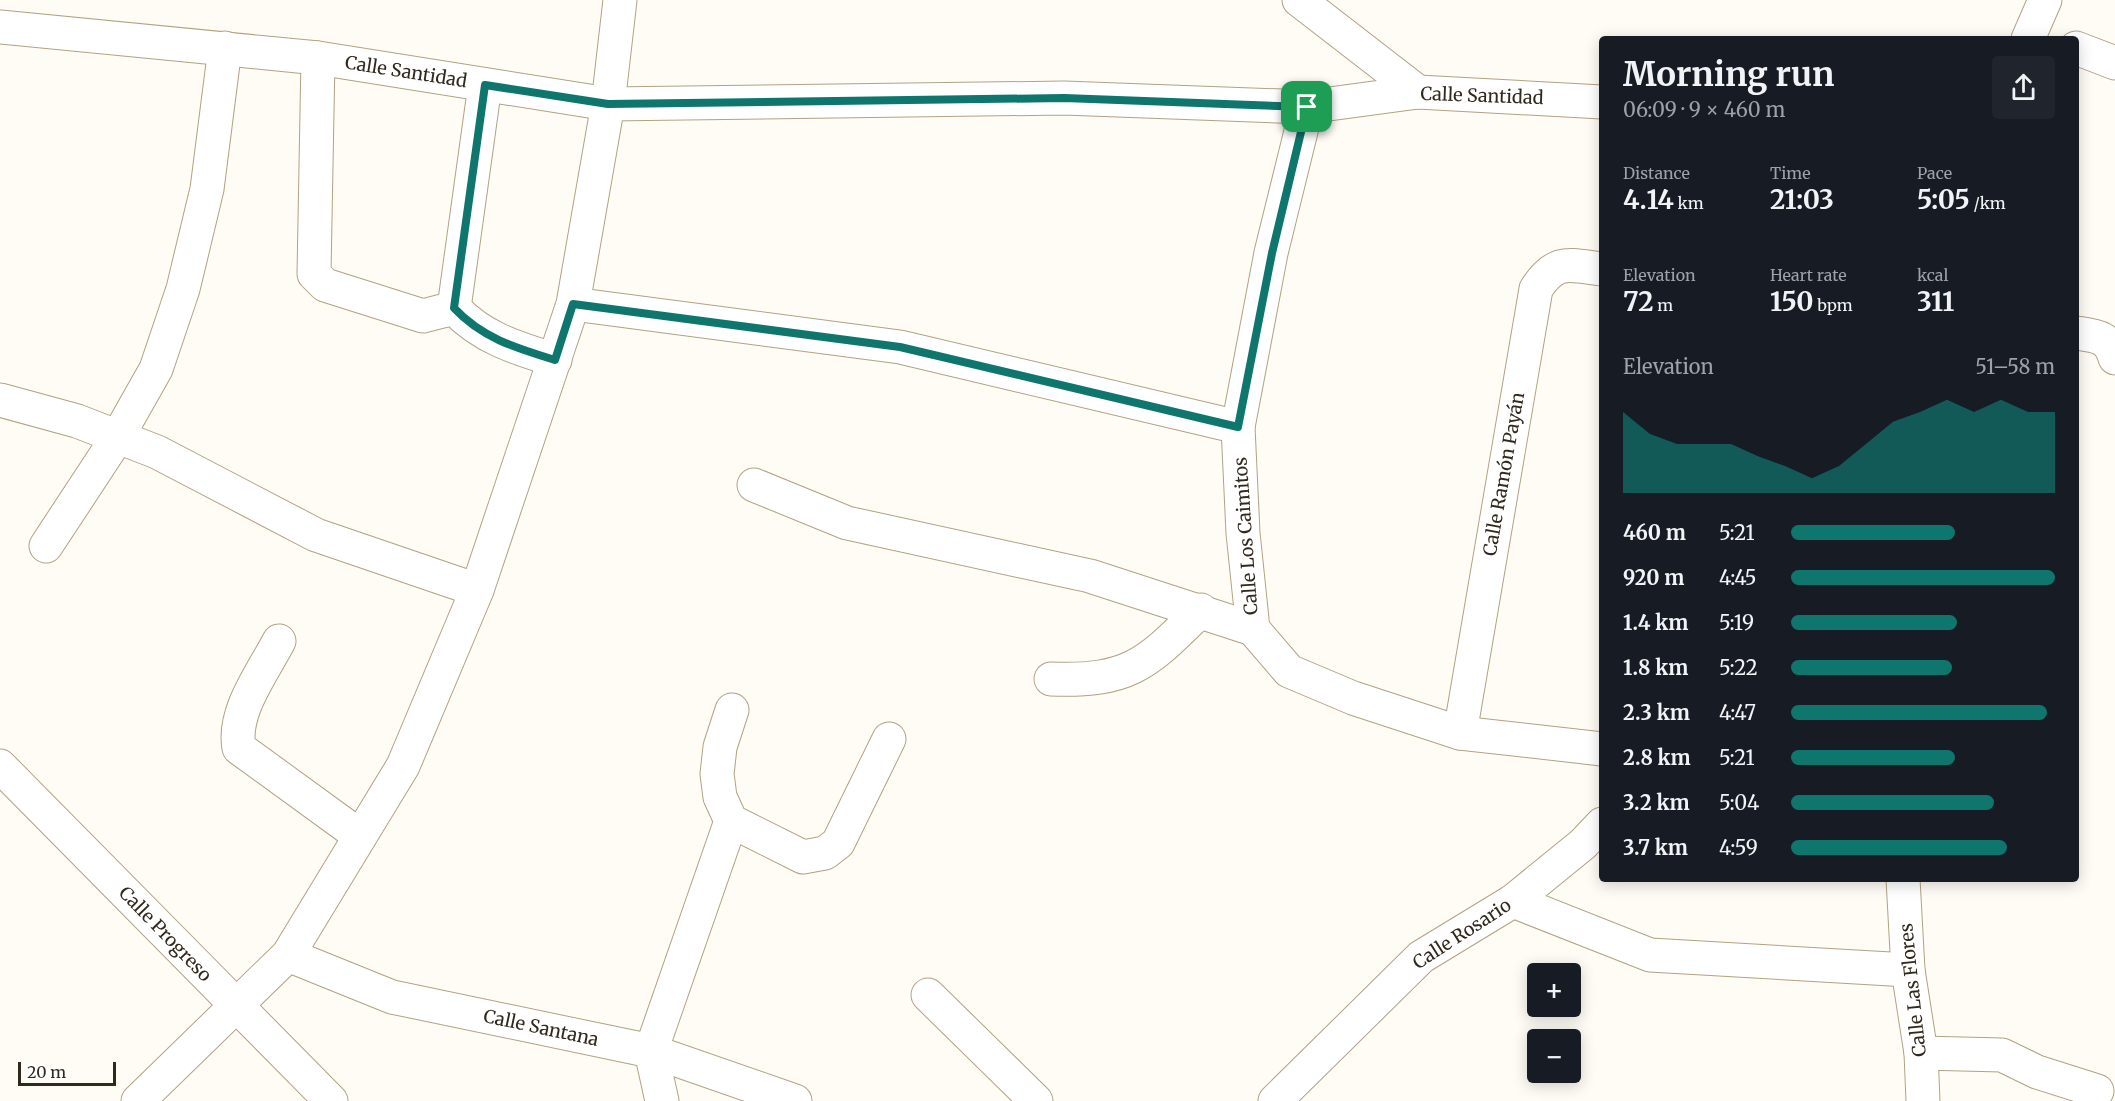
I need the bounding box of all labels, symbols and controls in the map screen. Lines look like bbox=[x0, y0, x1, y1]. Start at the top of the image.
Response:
street label: Calle Santidad bbox=[343, 51, 469, 93]
text: Morning run bbox=[1623, 54, 1834, 95]
button: share bbox=[1992, 56, 2055, 119]
pin bbox=[1281, 81, 1332, 132]
street label: Calle Santidad bbox=[1420, 82, 1544, 109]
icon: arrive bbox=[1290, 90, 1323, 123]
text: 06:09 · 9 × 460 m bbox=[1623, 97, 1785, 122]
text: Distance bbox=[1623, 163, 1690, 183]
text: Time bbox=[1770, 163, 1811, 183]
text: Pace bbox=[1917, 163, 1952, 183]
text: 4.14 bbox=[1623, 183, 1674, 216]
text: 21:03 bbox=[1770, 183, 1834, 216]
text: 5:05 bbox=[1917, 183, 1970, 216]
text: km bbox=[1674, 193, 1704, 213]
text: /km bbox=[1970, 193, 2006, 213]
text: Elevation bbox=[1623, 265, 1696, 285]
text: Heart rate bbox=[1770, 265, 1847, 285]
text: kcal bbox=[1917, 265, 1948, 285]
text: 72 bbox=[1623, 285, 1653, 318]
text: 150 bbox=[1770, 285, 1814, 318]
text: 311 bbox=[1917, 285, 1954, 318]
text: m bbox=[1653, 295, 1673, 315]
text: bpm bbox=[1814, 295, 1853, 315]
text: Elevation bbox=[1623, 354, 1714, 379]
text: 51–58 m bbox=[1975, 354, 2055, 379]
street label: Calle Ramón Payán bbox=[1478, 390, 1529, 558]
street label: Calle Los Caimitos bbox=[1228, 456, 1262, 616]
text: 460 m bbox=[1623, 520, 1686, 545]
text: 5:21 bbox=[1719, 520, 1755, 545]
text: 920 m bbox=[1623, 565, 1684, 590]
text: 4:45 bbox=[1719, 565, 1757, 590]
text: 1.4 km bbox=[1623, 610, 1688, 635]
text: 5:19 bbox=[1719, 610, 1754, 635]
text: 1.8 km bbox=[1623, 655, 1688, 680]
text: 5:22 bbox=[1719, 655, 1758, 680]
text: 2.3 km bbox=[1623, 700, 1690, 725]
text: 4:47 bbox=[1719, 700, 1756, 725]
text: 2.8 km bbox=[1623, 745, 1691, 770]
text: 5:21 bbox=[1719, 745, 1755, 770]
text: 3.2 km bbox=[1623, 790, 1690, 815]
text: 5:04 bbox=[1719, 790, 1759, 815]
text: 3.7 km bbox=[1623, 835, 1688, 860]
text: 4:59 bbox=[1719, 835, 1758, 860]
street label: Calle Progreso bbox=[114, 881, 217, 986]
street label: Calle Rosario bbox=[1408, 893, 1515, 974]
street label: Calle Las Flores bbox=[1894, 922, 1931, 1058]
map controls bbox=[1527, 963, 1581, 1083]
button: + bbox=[1527, 963, 1581, 1017]
street label: Calle Santana bbox=[481, 1004, 601, 1051]
button: − bbox=[1527, 1029, 1581, 1083]
scale bar bbox=[18, 1059, 116, 1086]
text: 20 m bbox=[27, 1062, 66, 1082]

